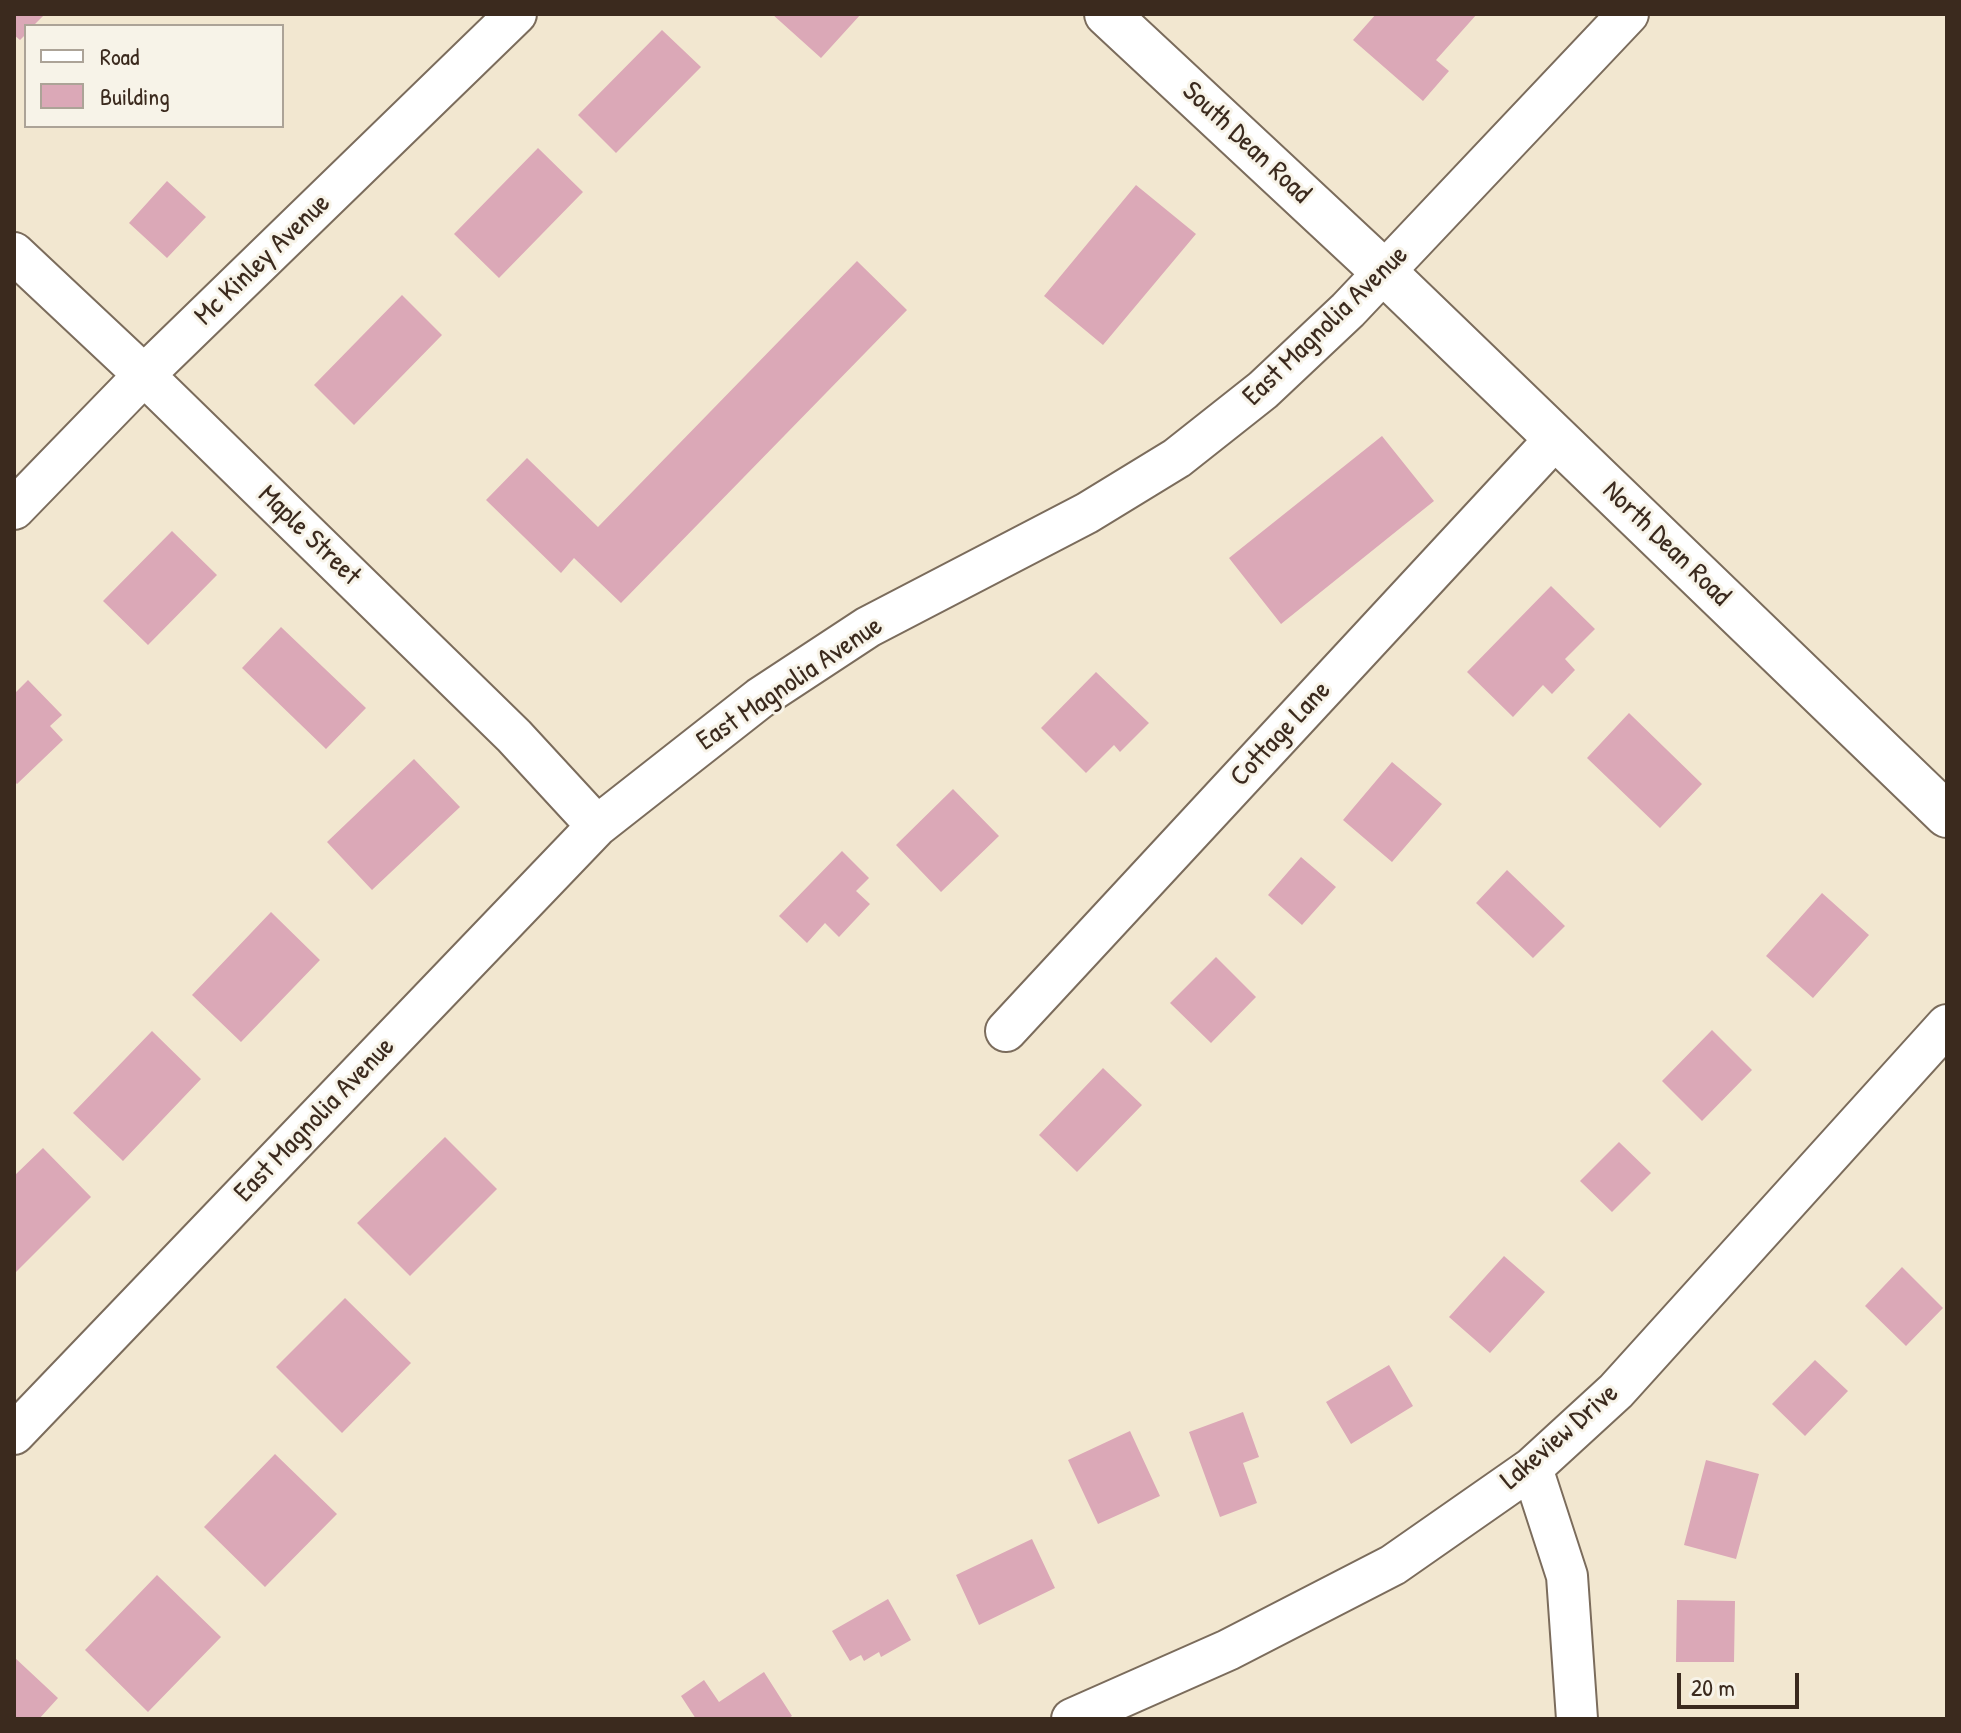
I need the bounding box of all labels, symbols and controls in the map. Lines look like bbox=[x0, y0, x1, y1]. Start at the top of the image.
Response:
legend bbox=[24, 24, 284, 128]
text: Road bbox=[100, 40, 139, 72]
street label: South Dean Road bbox=[1175, 75, 1317, 211]
text: Building bbox=[100, 80, 170, 112]
street label: Mc Kinley Avenue bbox=[188, 187, 338, 333]
street label: East Magnolia Avenue bbox=[1237, 239, 1415, 413]
street label: North Dean Road bbox=[1595, 475, 1737, 613]
street label: Maple Street bbox=[251, 479, 367, 593]
street label: East Magnolia Avenue bbox=[691, 610, 889, 758]
street label: Cottage Lane bbox=[1224, 674, 1338, 794]
street label: East Magnolia Avenue bbox=[228, 1031, 402, 1209]
street label: Lakeview Drive bbox=[1494, 1377, 1626, 1497]
scale bar bbox=[1681, 1657, 1803, 1707]
text: 20 m bbox=[1691, 1671, 1735, 1703]

